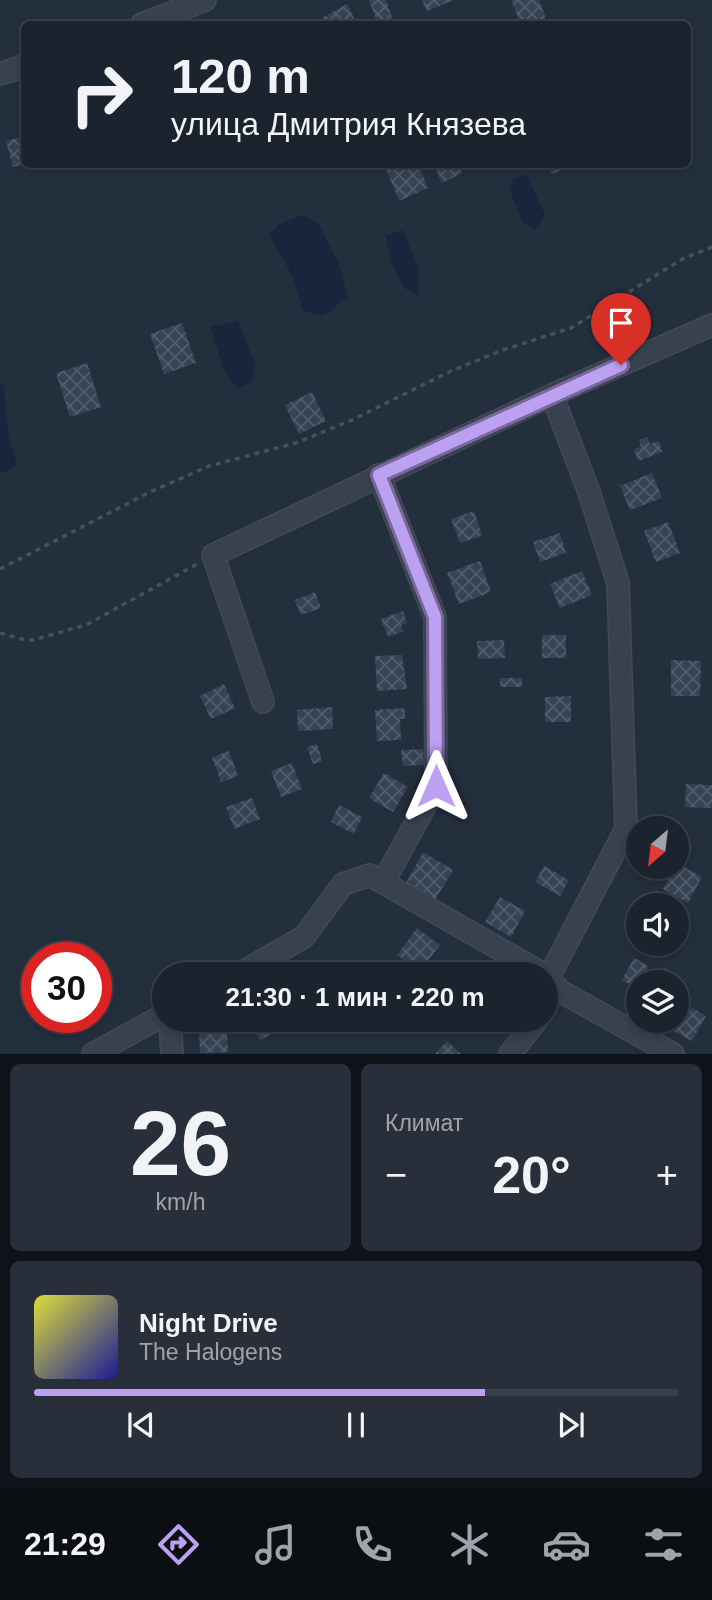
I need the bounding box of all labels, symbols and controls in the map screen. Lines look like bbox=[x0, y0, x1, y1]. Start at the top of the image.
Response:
icon: right bbox=[56, 49, 147, 140]
text: 120 m bbox=[171, 49, 310, 103]
text: улица Дмитрия Князева bbox=[171, 106, 526, 142]
pin bbox=[591, 293, 651, 365]
icon: arrive bbox=[602, 304, 640, 342]
position arrow bbox=[399, 749, 473, 823]
north arrow bbox=[626, 816, 690, 878]
map controls bbox=[626, 816, 689, 1033]
button: sound bbox=[626, 893, 689, 956]
speed limit sign: 30 bbox=[21, 942, 112, 1033]
button: layers bbox=[626, 970, 689, 1033]
text: 21:30 · 1 мин · 220 m bbox=[225, 982, 485, 1012]
text: 26 bbox=[130, 1093, 231, 1194]
text: Климат bbox=[385, 1110, 463, 1136]
text: 20° bbox=[492, 1146, 571, 1204]
text: − bbox=[385, 1154, 407, 1196]
text: + bbox=[656, 1154, 678, 1196]
text: km/h bbox=[156, 1189, 205, 1215]
text: Night Drive bbox=[139, 1308, 278, 1338]
text: The Halogens bbox=[139, 1339, 282, 1365]
icon: previous bbox=[122, 1406, 160, 1444]
icon: pause bbox=[337, 1406, 375, 1444]
icon: next bbox=[552, 1406, 590, 1444]
icon: directions bbox=[154, 1520, 203, 1569]
icon: music bbox=[251, 1520, 300, 1569]
icon: phone bbox=[348, 1520, 397, 1569]
icon: climate bbox=[445, 1520, 494, 1569]
icon: car bbox=[542, 1520, 591, 1569]
icon: filters bbox=[639, 1520, 688, 1569]
text: 21:29 bbox=[24, 1526, 106, 1562]

